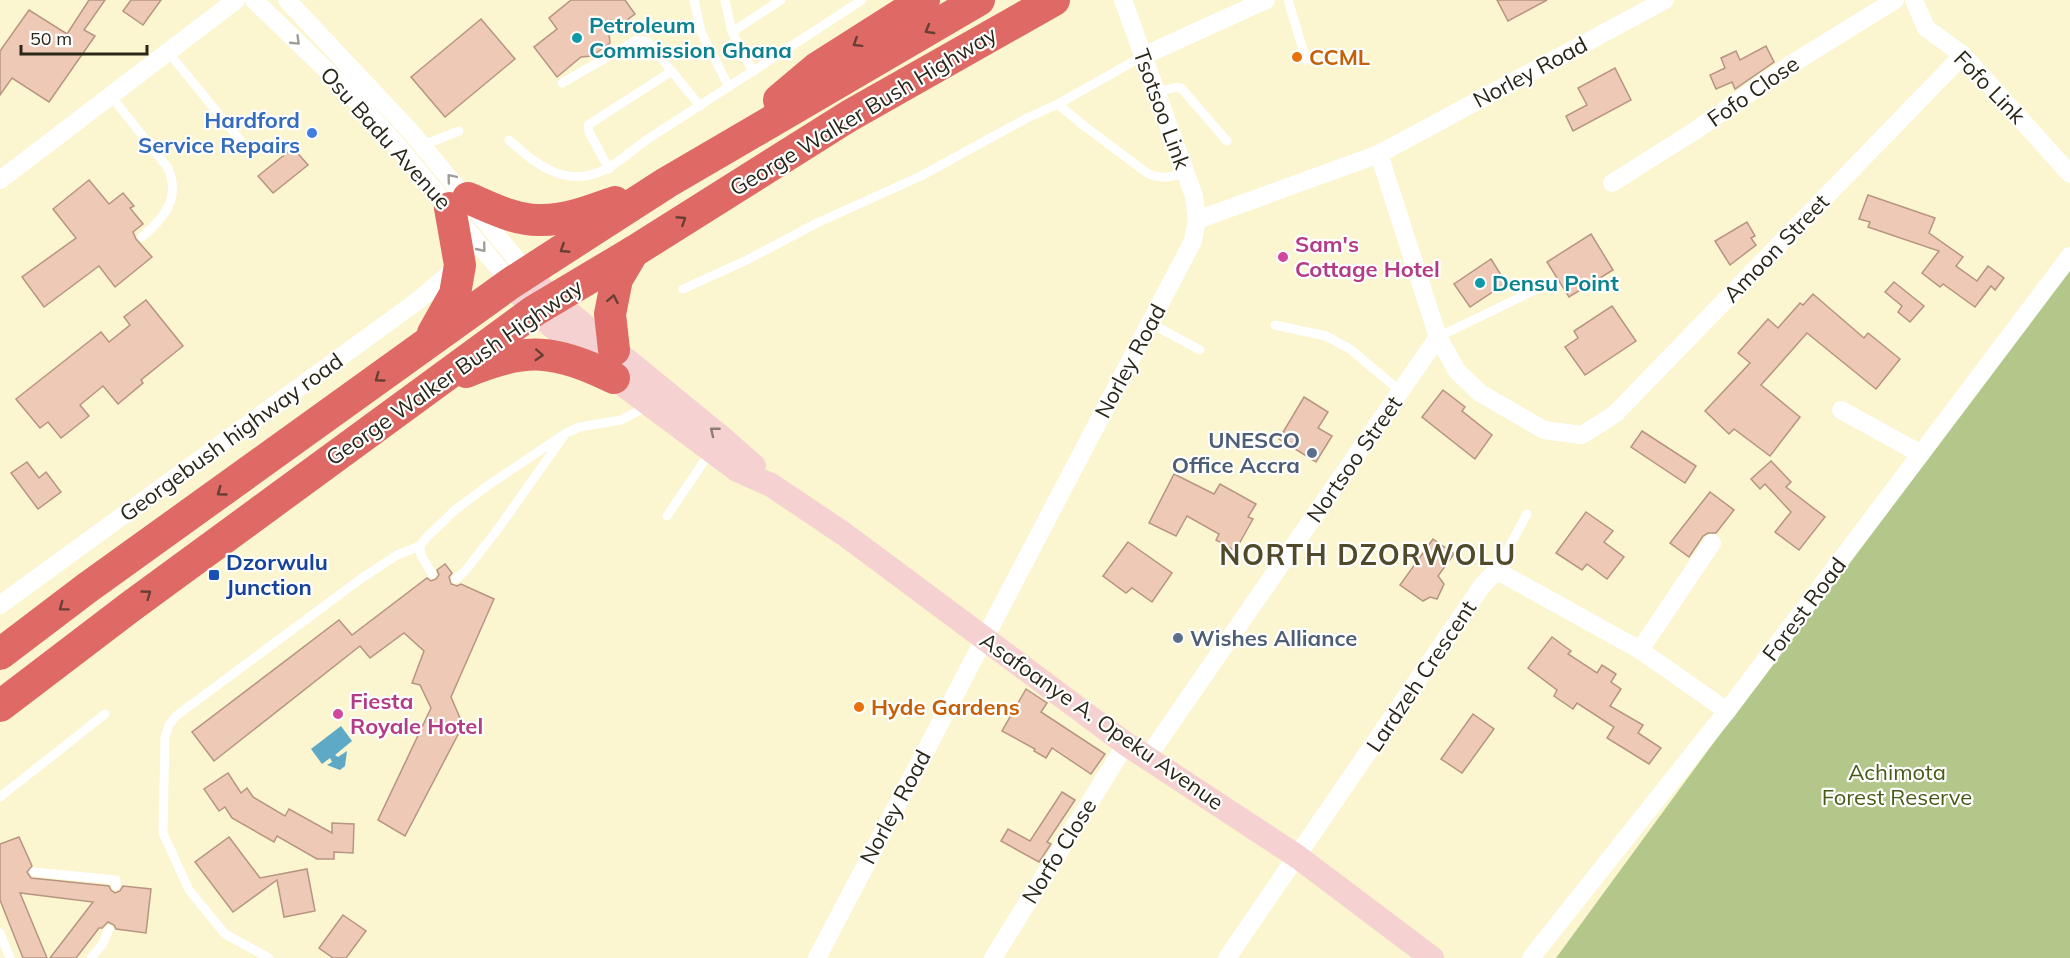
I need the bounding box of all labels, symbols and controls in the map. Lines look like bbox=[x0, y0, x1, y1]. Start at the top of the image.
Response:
place label: Petroleum Commission Ghana bbox=[589, 11, 792, 64]
scale bar bbox=[21, 18, 147, 56]
street label: George Walker Bush Highway bbox=[724, 20, 1002, 202]
one-way arrow bbox=[924, 22, 935, 34]
text: 50 m bbox=[30, 27, 72, 50]
street label: Norley Road bbox=[1468, 30, 1592, 114]
marker: Petroleum Commission Ghana bbox=[570, 31, 584, 45]
one-way arrow bbox=[288, 33, 299, 44]
one-way arrow bbox=[853, 35, 863, 47]
place label: CCML bbox=[1309, 43, 1370, 71]
street label: Fofo Link bbox=[1948, 44, 2032, 130]
street label: Tsotsoo Link bbox=[1127, 45, 1197, 174]
street label: Fofo Close bbox=[1702, 49, 1804, 133]
marker: CCML bbox=[1290, 50, 1304, 64]
street label: Osu Badu Avenue bbox=[314, 61, 458, 215]
place label: Hardford Service Repairs bbox=[138, 106, 300, 159]
marker: Hardford Service Repairs bbox=[305, 126, 319, 140]
one-way arrow bbox=[447, 174, 458, 185]
street label: Amoon Street bbox=[1717, 188, 1835, 308]
one-way arrow bbox=[676, 216, 686, 228]
place label: Sam's Cottage Hotel bbox=[1295, 230, 1440, 283]
one-way arrow bbox=[475, 241, 486, 252]
one-way arrow bbox=[560, 241, 570, 253]
marker: Sam's Cottage Hotel bbox=[1276, 250, 1290, 264]
place label: Densu Point bbox=[1492, 269, 1619, 297]
street label: George Walker Bush Highway bbox=[320, 272, 588, 471]
marker: Densu Point bbox=[1473, 276, 1487, 290]
one-way arrow bbox=[606, 294, 619, 304]
street label: Norley Road bbox=[1088, 299, 1172, 423]
street label: Georgebush highway road bbox=[114, 346, 348, 528]
one-way arrow bbox=[534, 348, 543, 361]
one-way arrow bbox=[374, 371, 385, 382]
street label: Nortsoo Street bbox=[1300, 390, 1408, 528]
place label: UNESCO Office Accra bbox=[1172, 426, 1300, 479]
one-way arrow bbox=[710, 427, 721, 438]
marker: UNESCO Office Accra bbox=[1305, 446, 1319, 460]
one-way arrow bbox=[216, 485, 227, 496]
district label: NORTH DZORWOLU bbox=[1219, 537, 1517, 572]
place label: Dzorwulu Junction bbox=[226, 548, 328, 601]
street label: Forest Road bbox=[1756, 552, 1852, 666]
marker: Dzorwulu Junction bbox=[207, 568, 221, 582]
one-way arrow bbox=[140, 590, 151, 601]
street label: Lardzeh Crescent bbox=[1360, 595, 1482, 757]
one-way arrow bbox=[58, 600, 69, 611]
place label: Wishes Alliance bbox=[1190, 624, 1357, 652]
street label: Asafoanye A. Opeku Avenue bbox=[975, 626, 1229, 816]
marker: Wishes Alliance bbox=[1171, 631, 1185, 645]
place label: Fiesta Royale Hotel bbox=[350, 687, 483, 740]
place label: Hyde Gardens bbox=[871, 693, 1020, 721]
marker: Hyde Gardens bbox=[852, 700, 866, 714]
marker: Fiesta Royale Hotel bbox=[331, 707, 345, 721]
street label: Norley Road bbox=[853, 745, 937, 869]
park label: Achimota Forest Reserve bbox=[1822, 758, 1972, 811]
street label: Norfo Close bbox=[1016, 793, 1102, 909]

